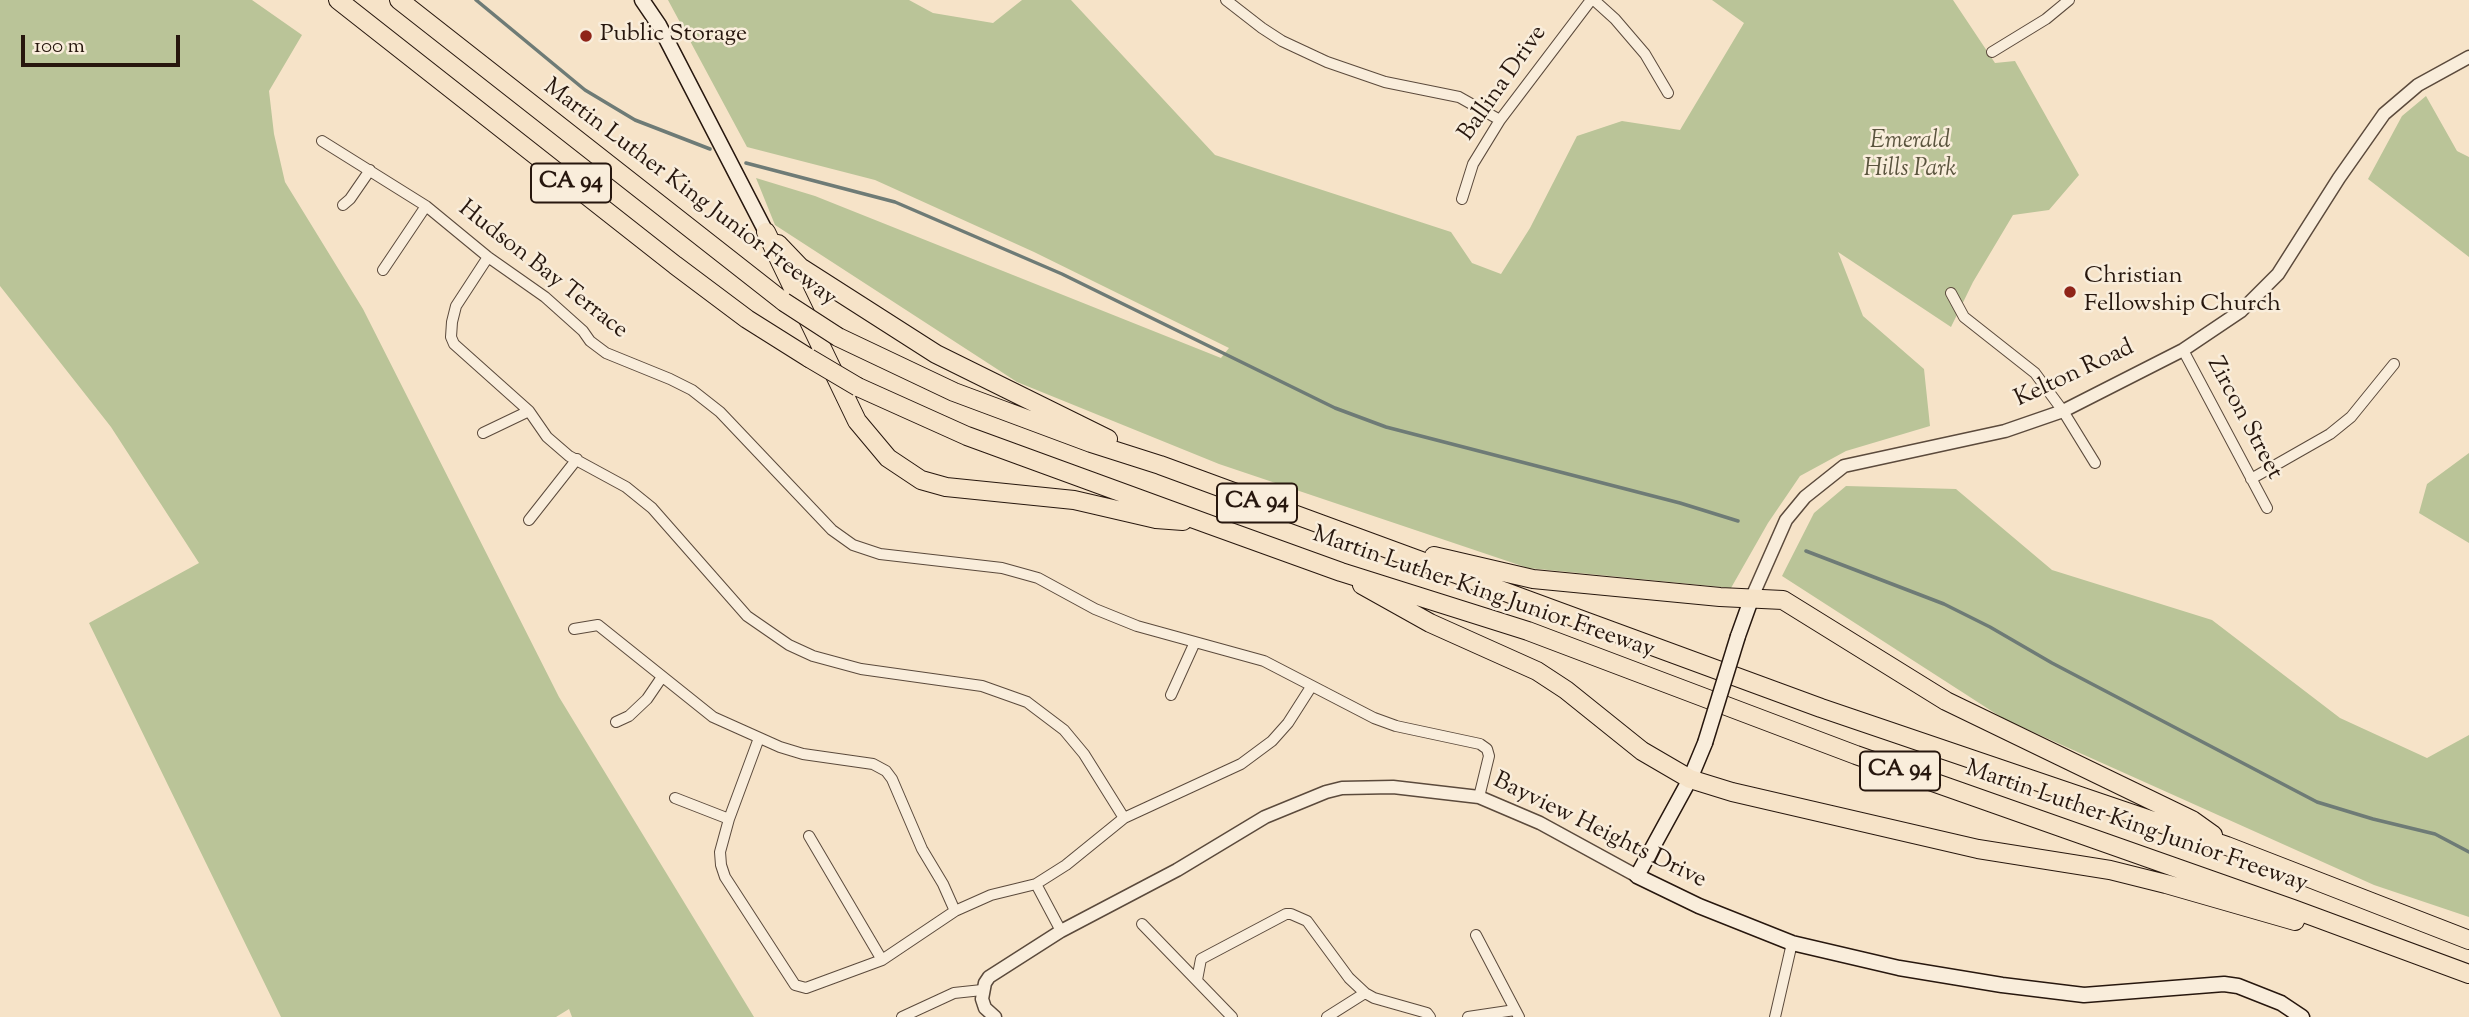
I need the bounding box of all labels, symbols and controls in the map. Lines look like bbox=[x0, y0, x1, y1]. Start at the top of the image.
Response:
scale bar bbox=[24, 21, 184, 65]
street label: Ballina Drive bbox=[1454, 21, 1554, 147]
place label: Public Storage bbox=[600, 22, 747, 50]
marker: Public Storage bbox=[578, 28, 594, 44]
text: 100 m bbox=[34, 32, 85, 62]
street label: Martin Luther King Junior Freeway bbox=[537, 74, 841, 314]
park label: Emerald Hills Park bbox=[1864, 129, 1956, 185]
road number: CA 94 bbox=[531, 164, 611, 202]
street label: Hudson Bay Terrace bbox=[451, 196, 633, 346]
place label: Christian Fellowship Church bbox=[2084, 264, 2281, 320]
marker: Christian Fellowship Church bbox=[2062, 284, 2078, 300]
street label: Kelton Road bbox=[2011, 335, 2139, 415]
street label: Zircon Street bbox=[2199, 353, 2287, 485]
road number: CA 94 bbox=[1217, 484, 1297, 523]
street label: Martin Luther King Junior Freeway bbox=[1308, 522, 1658, 666]
road number: CA 94 bbox=[1860, 751, 1940, 790]
street label: Martin Luther King Junior Freeway bbox=[1961, 756, 2311, 900]
street label: Bayview Heights Drive bbox=[1488, 768, 1710, 896]

